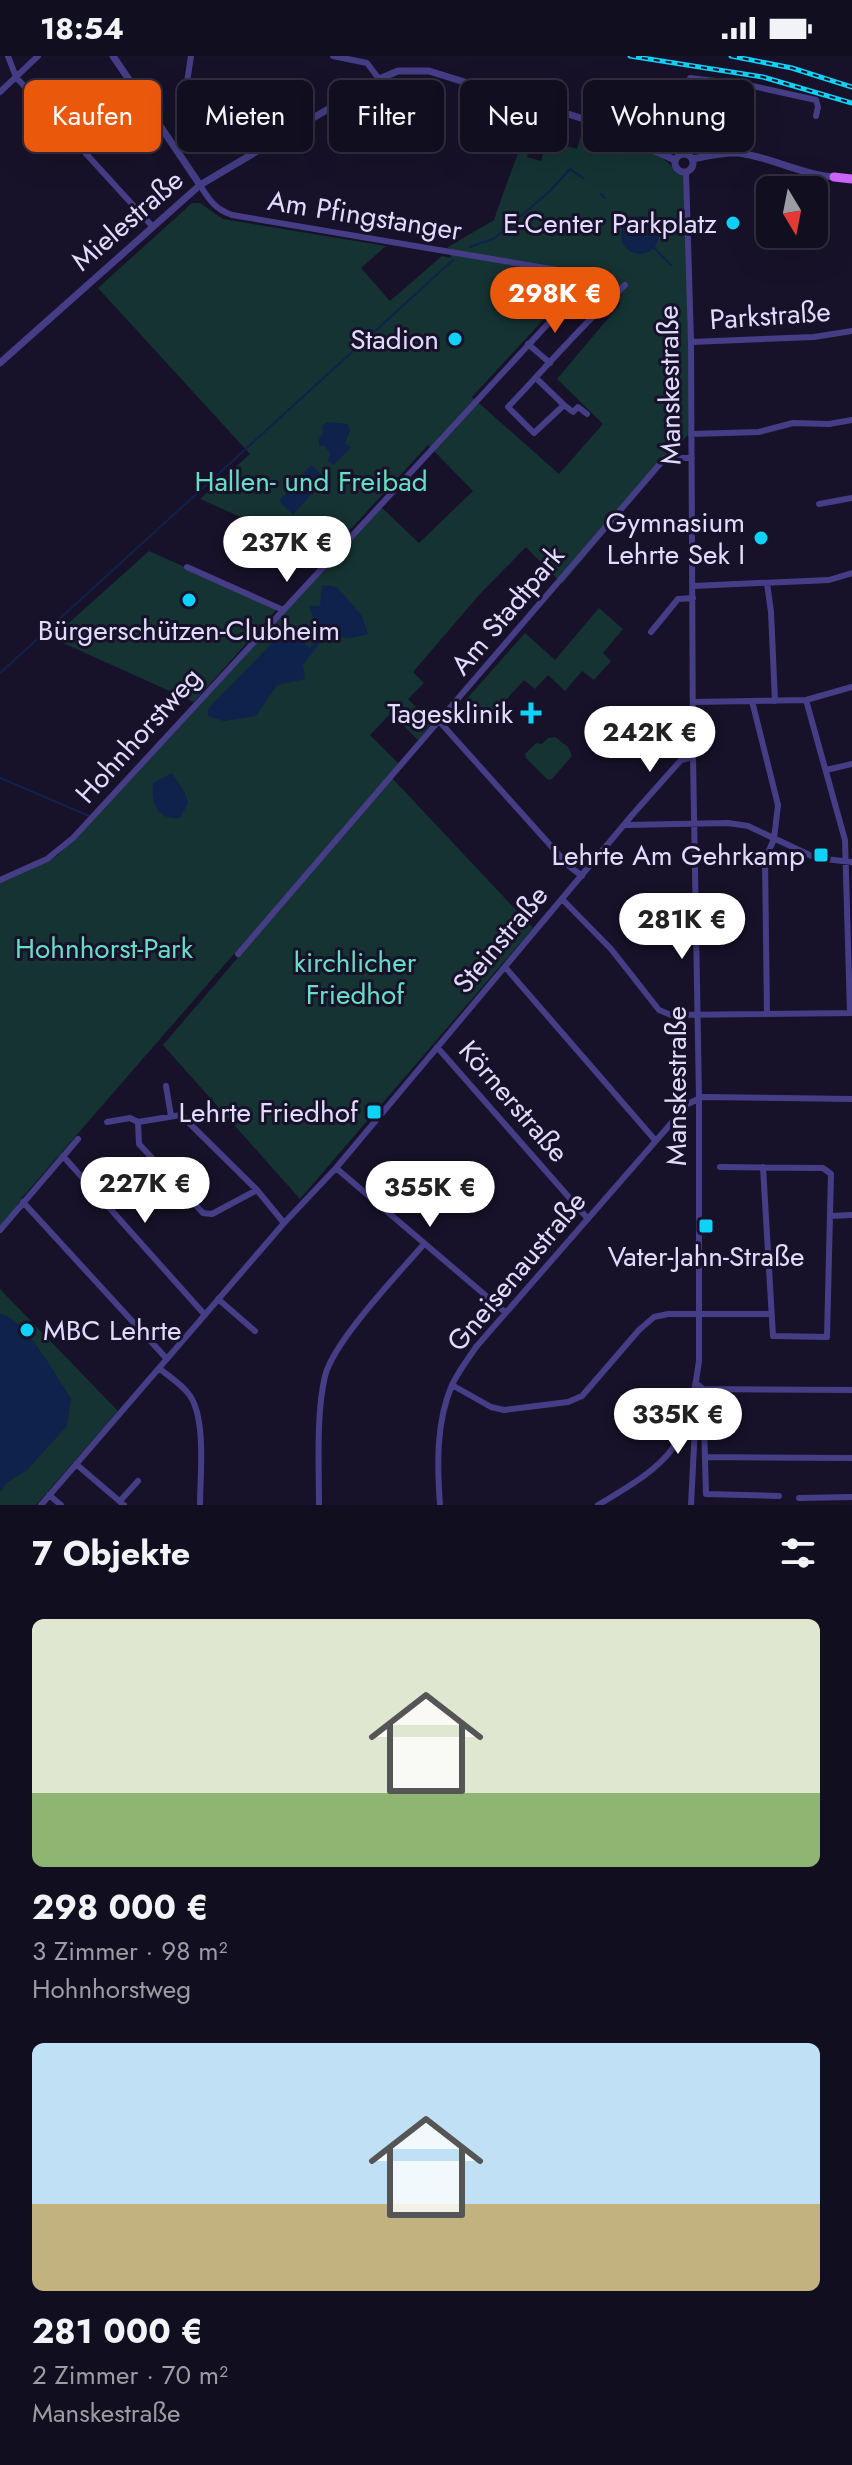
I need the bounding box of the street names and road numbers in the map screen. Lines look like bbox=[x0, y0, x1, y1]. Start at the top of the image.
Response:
street label: Mielestraße bbox=[62, 160, 192, 281]
street label: Am Pfingstanger bbox=[265, 180, 465, 251]
street label: Parkstraße bbox=[708, 291, 832, 340]
street label: Manskestraße bbox=[648, 305, 691, 465]
street label: Am Stadtpark bbox=[441, 536, 574, 684]
street label: Hohnhorstweg bbox=[66, 658, 211, 813]
street label: Steinstraße bbox=[443, 876, 558, 1002]
street label: Manskestraße bbox=[656, 1006, 697, 1166]
street label: Körnerstraße bbox=[449, 1031, 578, 1171]
street label: Gneisenaustraße bbox=[437, 1182, 596, 1360]

